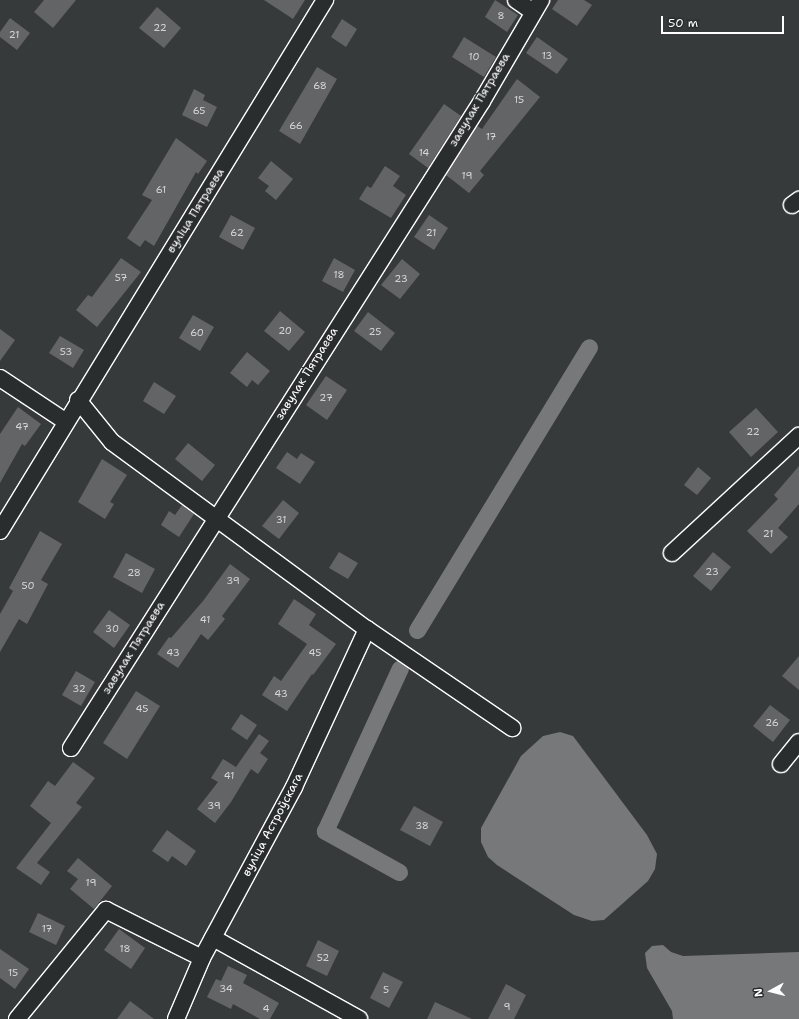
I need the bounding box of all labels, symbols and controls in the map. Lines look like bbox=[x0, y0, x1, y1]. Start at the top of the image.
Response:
scale bar bbox=[663, 8, 786, 34]
house number: 8 bbox=[498, 10, 504, 22]
text: 50 m bbox=[668, 15, 698, 31]
house number: 22 bbox=[153, 22, 167, 34]
house number: 21 bbox=[9, 29, 19, 41]
house number: 13 bbox=[542, 50, 552, 62]
street label: завулак Пятраева bbox=[446, 51, 514, 149]
house number: 10 bbox=[469, 51, 479, 63]
house number: 68 bbox=[313, 80, 327, 92]
house number: 15 bbox=[514, 94, 524, 106]
house number: 65 bbox=[193, 105, 205, 117]
house number: 66 bbox=[289, 120, 303, 132]
house number: 17 bbox=[486, 131, 496, 143]
house number: 14 bbox=[419, 147, 429, 159]
street label: вуліца Пятраева bbox=[164, 166, 228, 256]
house number: 19 bbox=[462, 170, 472, 182]
house number: 61 bbox=[156, 184, 166, 196]
house number: 62 bbox=[230, 227, 244, 239]
house number: 21 bbox=[426, 227, 436, 239]
house number: 18 bbox=[333, 269, 345, 281]
house number: 57 bbox=[115, 272, 127, 284]
house number: 23 bbox=[394, 273, 408, 285]
street label: завулак Пятраева bbox=[273, 325, 341, 423]
house number: 20 bbox=[278, 325, 292, 337]
house number: 25 bbox=[369, 326, 381, 338]
house number: 60 bbox=[190, 327, 204, 339]
house number: 53 bbox=[60, 346, 72, 358]
house number: 27 bbox=[319, 392, 333, 404]
house number: 47 bbox=[15, 421, 29, 433]
house number: 22 bbox=[746, 426, 760, 438]
house number: 31 bbox=[276, 514, 286, 526]
house number: 21 bbox=[763, 528, 773, 540]
house number: 23 bbox=[705, 566, 719, 578]
house number: 28 bbox=[127, 567, 141, 579]
house number: 39 bbox=[226, 575, 240, 587]
house number: 50 bbox=[21, 580, 35, 592]
street label: завулак Пятраева bbox=[100, 599, 168, 697]
house number: 41 bbox=[200, 614, 210, 626]
house number: 30 bbox=[105, 623, 119, 635]
house number: 43 bbox=[166, 647, 180, 659]
house number: 45 bbox=[309, 647, 321, 659]
house number: 32 bbox=[72, 683, 86, 695]
house number: 43 bbox=[274, 688, 288, 700]
house number: 45 bbox=[136, 703, 148, 715]
house number: 26 bbox=[765, 717, 779, 729]
house number: 41 bbox=[224, 770, 234, 782]
street label: вуліца Астроўскага bbox=[240, 771, 306, 879]
house number: 39 bbox=[207, 800, 221, 812]
house number: 38 bbox=[415, 820, 429, 832]
house number: 19 bbox=[86, 877, 96, 889]
house number: 17 bbox=[42, 923, 52, 935]
house number: 18 bbox=[119, 943, 131, 955]
house number: 52 bbox=[317, 952, 329, 964]
house number: 15 bbox=[8, 967, 18, 979]
north arrow bbox=[751, 971, 791, 1011]
house number: 34 bbox=[219, 983, 233, 995]
house number: 5 bbox=[383, 984, 389, 996]
text: N bbox=[751, 987, 767, 998]
house number: 9 bbox=[504, 1001, 510, 1013]
house number: 4 bbox=[263, 1003, 269, 1015]

